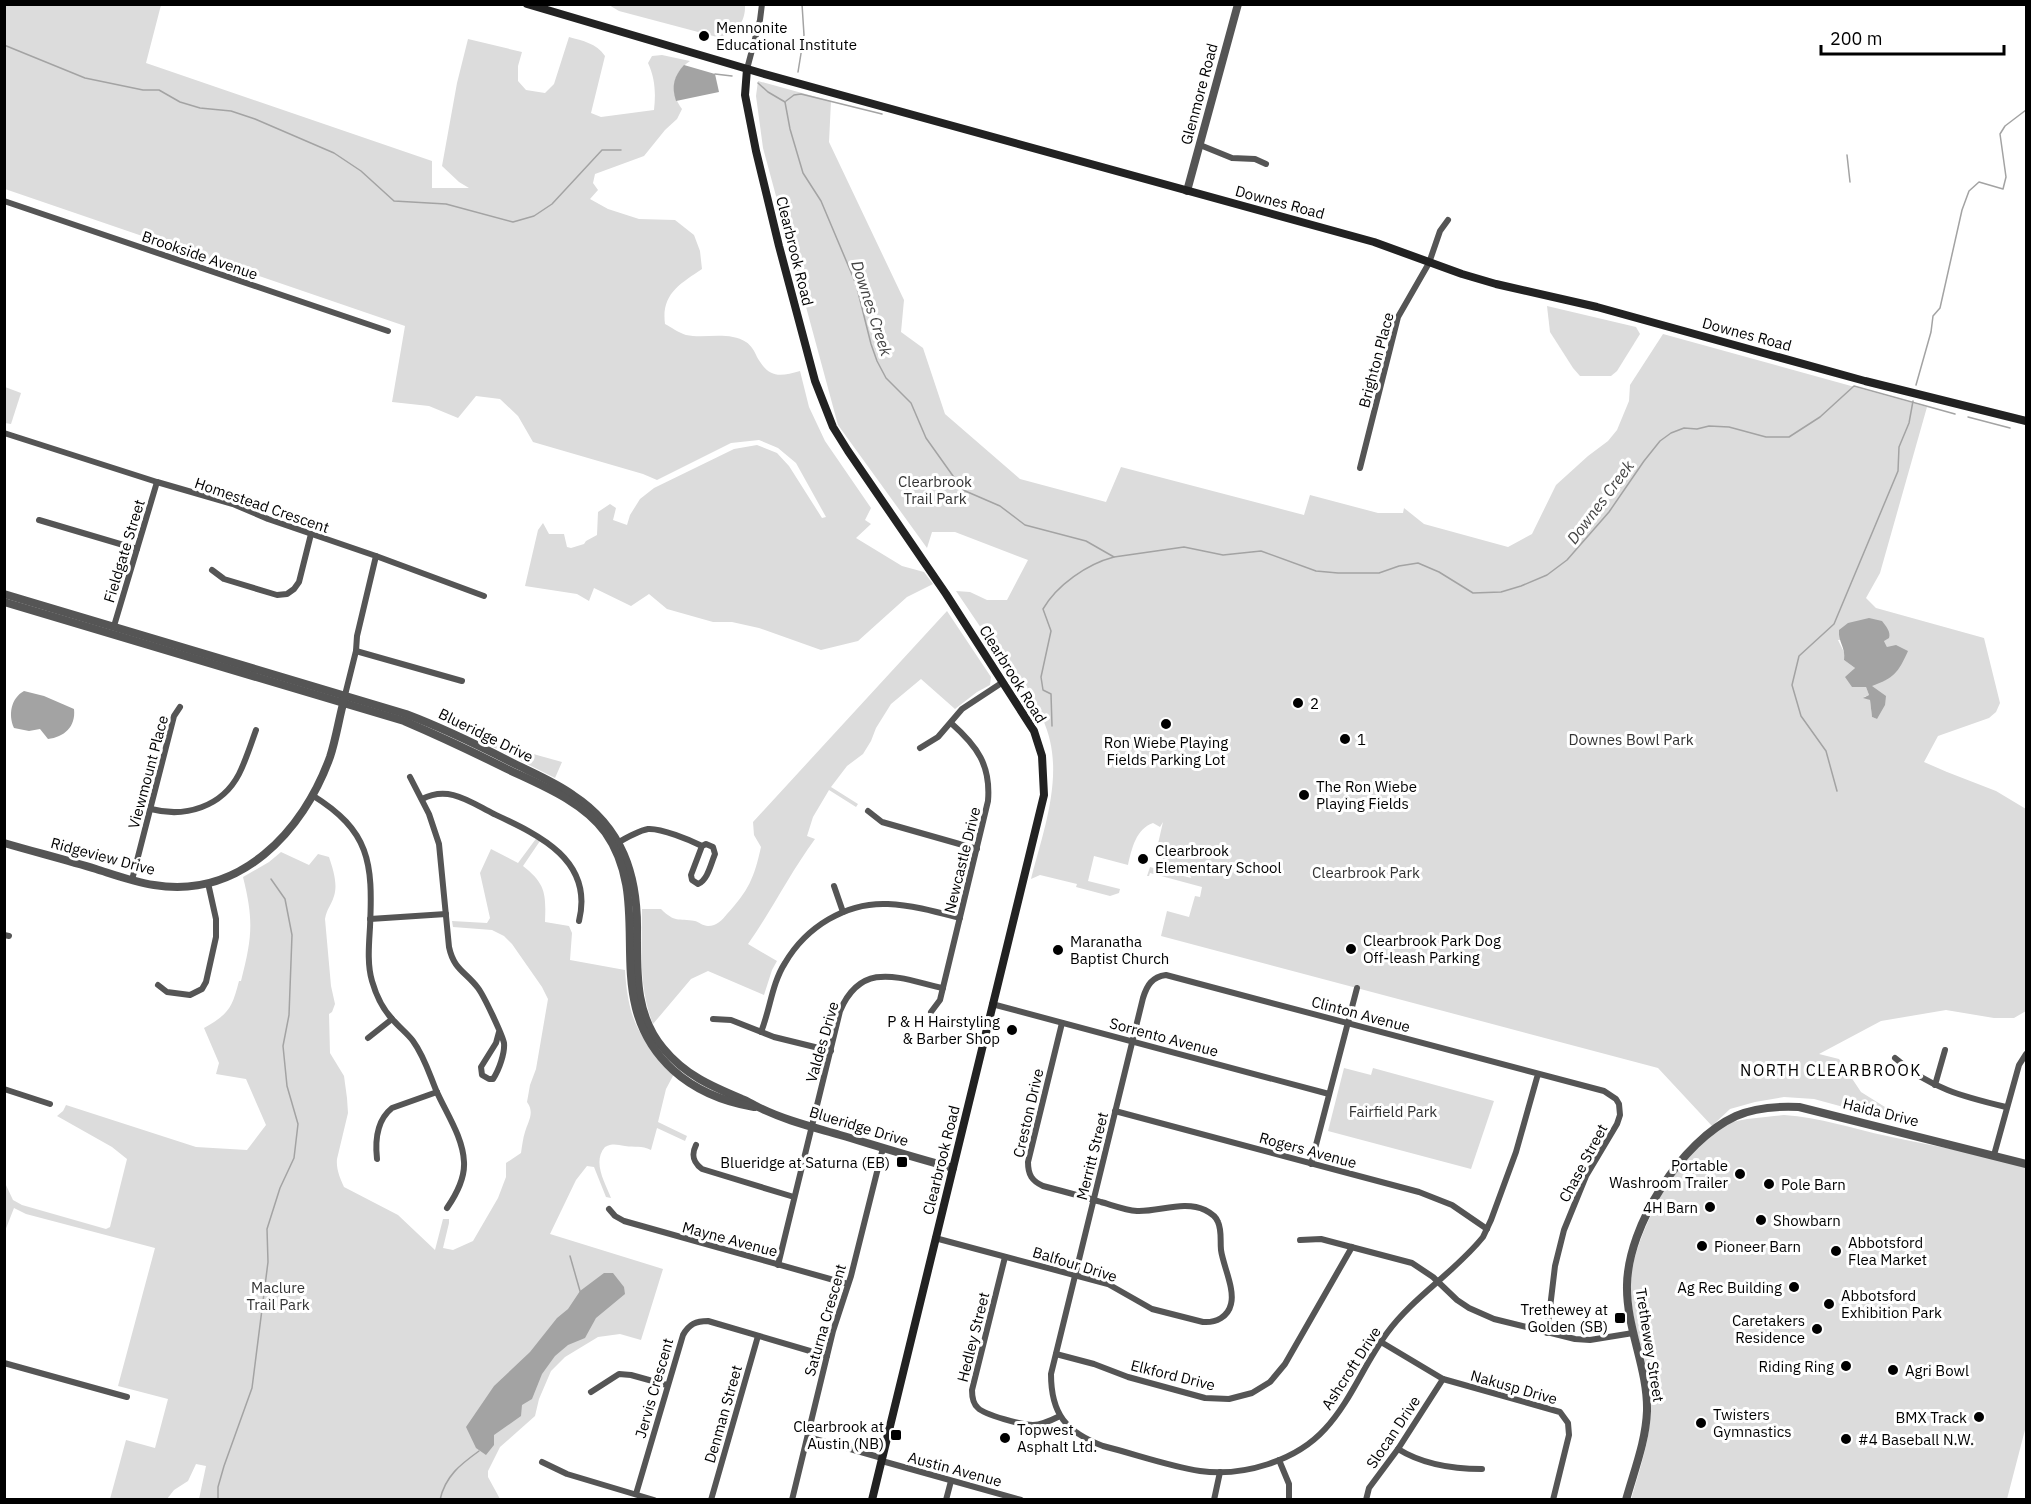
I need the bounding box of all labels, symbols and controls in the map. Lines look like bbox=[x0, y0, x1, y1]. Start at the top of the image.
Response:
place label: Mennonite Educational Institute bbox=[716, 18, 857, 54]
scale bar bbox=[1821, 18, 2004, 56]
text: 200 m bbox=[1830, 27, 1882, 50]
marker: Mennonite Educational Institute bbox=[697, 29, 711, 43]
street label: Glenmore Road bbox=[1176, 41, 1222, 147]
street label: Downes Road bbox=[1233, 181, 1327, 223]
street label: Clearbrook Road bbox=[772, 194, 818, 308]
street label: Brookside Avenue bbox=[140, 226, 260, 284]
water label: Downes Creek bbox=[847, 258, 897, 359]
street label: Brighton Place bbox=[1354, 310, 1398, 410]
street label: Downes Road bbox=[1700, 313, 1794, 355]
water label: Downes Creek bbox=[1562, 456, 1638, 548]
park label: Clearbrook Trail Park bbox=[898, 472, 972, 508]
street label: Homestead Crescent bbox=[192, 473, 332, 537]
street label: Fieldgate Street bbox=[99, 497, 149, 605]
street label: Clearbrook Road bbox=[975, 621, 1051, 727]
place label: 2 bbox=[1310, 694, 1319, 713]
marker: 2 bbox=[1291, 696, 1305, 710]
street label: Blueridge Drive bbox=[436, 704, 536, 766]
street label: Viewmount Place bbox=[124, 713, 172, 831]
marker: Ron Wiebe Playing Fields Parking Lot bbox=[1159, 717, 1173, 731]
place label: 1 bbox=[1357, 730, 1366, 749]
park label: Downes Bowl Park bbox=[1568, 730, 1694, 749]
marker: 1 bbox=[1338, 732, 1352, 746]
place label: Ron Wiebe Playing Fields Parking Lot bbox=[1104, 733, 1228, 769]
place label: The Ron Wiebe Playing Fields bbox=[1316, 777, 1417, 813]
marker: The Ron Wiebe Playing Fields bbox=[1297, 788, 1311, 802]
street label: Newcastle Drive bbox=[940, 805, 984, 915]
street label: Ridgeview Drive bbox=[49, 833, 157, 879]
place label: Clearbrook Elementary School bbox=[1155, 841, 1282, 877]
marker: Clearbrook Elementary School bbox=[1136, 852, 1150, 866]
park label: Clearbrook Park bbox=[1312, 863, 1420, 882]
place label: Clearbrook Park Dog Off-leash Parking bbox=[1363, 931, 1501, 967]
place label: Maranatha Baptist Church bbox=[1070, 932, 1169, 968]
marker: Clearbrook Park Dog Off-leash Parking bbox=[1344, 942, 1358, 956]
marker: Maranatha Baptist Church bbox=[1051, 943, 1065, 957]
street label: Clinton Avenue bbox=[1310, 992, 1412, 1036]
street label: Valdes Drive bbox=[801, 999, 843, 1085]
place label: P & H Hairstyling & Barber Shop bbox=[887, 1012, 1000, 1048]
street label: Sorrento Avenue bbox=[1107, 1013, 1221, 1061]
marker: P & H Hairstyling & Barber Shop bbox=[1005, 1023, 1019, 1037]
district label: NORTH CLEARBROOK bbox=[1740, 1060, 1922, 1080]
street label: Creston Drive bbox=[1009, 1067, 1047, 1159]
street label: Haida Drive bbox=[1841, 1093, 1921, 1131]
street label: Blueridge Drive bbox=[807, 1102, 911, 1150]
park label: Fairfield Park bbox=[1349, 1102, 1437, 1121]
street label: Clearbrook Road bbox=[918, 1103, 964, 1217]
street label: Merritt Street bbox=[1072, 1110, 1112, 1202]
street label: Chase Street bbox=[1554, 1121, 1612, 1205]
street label: Rogers Avenue bbox=[1257, 1128, 1359, 1172]
place label: Blueridge at Saturna (EB) bbox=[720, 1153, 890, 1172]
marker: Blueridge at Saturna (EB) bbox=[895, 1155, 909, 1169]
place label: Portable Washroom Trailer bbox=[1609, 1156, 1728, 1192]
marker: Portable Washroom Trailer bbox=[1733, 1167, 1747, 1181]
place label: Pole Barn bbox=[1781, 1175, 1846, 1194]
marker: Pole Barn bbox=[1762, 1177, 1776, 1191]
place label: 4H Barn bbox=[1643, 1198, 1698, 1217]
marker: 4H Barn bbox=[1703, 1200, 1717, 1214]
place label: Showbarn bbox=[1773, 1211, 1841, 1230]
marker: Showbarn bbox=[1754, 1213, 1768, 1227]
street label: Mayne Avenue bbox=[680, 1217, 780, 1261]
place label: Abbotsford Flea Market bbox=[1848, 1233, 1927, 1269]
place label: Pioneer Barn bbox=[1714, 1237, 1801, 1256]
marker: Pioneer Barn bbox=[1695, 1239, 1709, 1253]
street label: Balfour Drive bbox=[1030, 1242, 1120, 1286]
marker: Abbotsford Flea Market bbox=[1829, 1244, 1843, 1258]
street label: Saturna Crescent bbox=[800, 1262, 850, 1378]
park label: Maclure Trail Park bbox=[246, 1278, 310, 1314]
place label: Ag Rec Building bbox=[1677, 1278, 1782, 1297]
marker: Ag Rec Building bbox=[1787, 1280, 1801, 1294]
place label: Abbotsford Exhibition Park bbox=[1841, 1286, 1942, 1322]
street label: Trethewey Street bbox=[1632, 1287, 1668, 1403]
street label: Hedley Street bbox=[953, 1290, 993, 1384]
marker: Abbotsford Exhibition Park bbox=[1822, 1297, 1836, 1311]
place label: Trethewey at Golden (SB) bbox=[1521, 1300, 1608, 1336]
marker: Trethewey at Golden (SB) bbox=[1613, 1311, 1627, 1325]
place label: Caretakers Residence bbox=[1732, 1311, 1805, 1347]
marker: Caretakers Residence bbox=[1810, 1322, 1824, 1336]
street label: Ashcroft Drive bbox=[1317, 1323, 1385, 1413]
street label: Jervis Crescent bbox=[631, 1336, 677, 1440]
street label: Elkford Drive bbox=[1129, 1355, 1217, 1395]
place label: Riding Ring bbox=[1758, 1357, 1834, 1376]
marker: Riding Ring bbox=[1839, 1359, 1853, 1373]
place label: Agri Bowl bbox=[1905, 1361, 1969, 1380]
street label: Denman Street bbox=[700, 1363, 746, 1465]
marker: Agri Bowl bbox=[1886, 1363, 1900, 1377]
street label: Nakusp Drive bbox=[1468, 1366, 1560, 1408]
street label: Slocan Drive bbox=[1362, 1392, 1424, 1472]
place label: Twisters Gymnastics bbox=[1713, 1405, 1792, 1441]
place label: BMX Track bbox=[1895, 1408, 1967, 1427]
marker: BMX Track bbox=[1972, 1410, 1986, 1424]
marker: Twisters Gymnastics bbox=[1694, 1416, 1708, 1430]
place label: Clearbrook at Austin (NB) bbox=[793, 1417, 884, 1453]
place label: Topwest Asphalt Ltd. bbox=[1017, 1420, 1097, 1456]
marker: Clearbrook at Austin (NB) bbox=[889, 1428, 903, 1442]
place label: #4 Baseball N.W. bbox=[1858, 1430, 1974, 1449]
marker: Topwest Asphalt Ltd. bbox=[998, 1431, 1012, 1445]
marker: #4 Baseball N.W. bbox=[1839, 1432, 1853, 1446]
street label: Austin Avenue bbox=[906, 1447, 1004, 1491]

